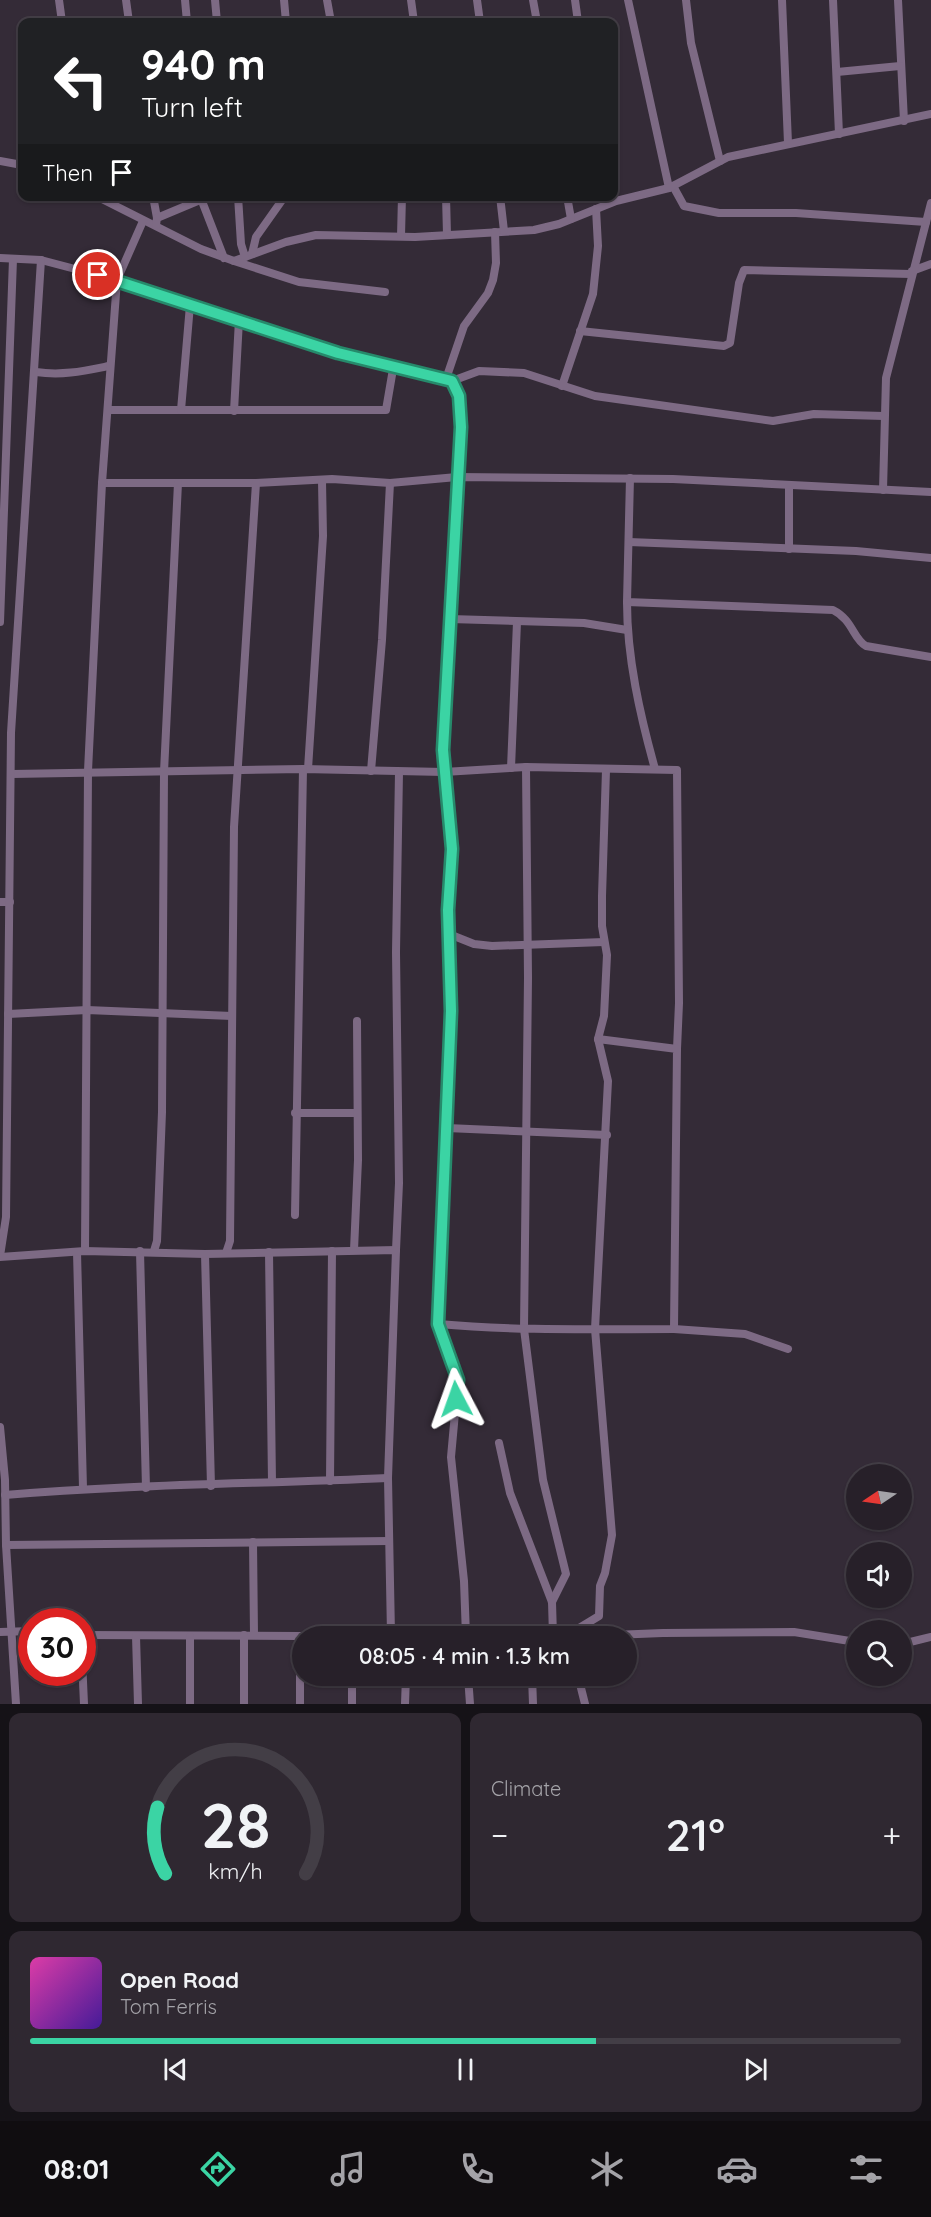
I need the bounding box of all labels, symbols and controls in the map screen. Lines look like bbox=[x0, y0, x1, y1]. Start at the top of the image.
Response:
text: 940 m bbox=[141, 38, 266, 91]
icon: left bbox=[42, 42, 120, 120]
text: Turn left bbox=[141, 90, 243, 124]
icon: arrive bbox=[105, 156, 138, 189]
text: Then bbox=[42, 159, 93, 187]
pin bbox=[72, 249, 123, 300]
icon: arrive bbox=[81, 258, 114, 291]
position arrow bbox=[424, 1367, 488, 1431]
north arrow bbox=[846, 1464, 912, 1530]
map controls bbox=[846, 1464, 912, 1686]
button: sound bbox=[846, 1542, 912, 1608]
speed limit sign: 30 bbox=[18, 1608, 96, 1686]
button: search bbox=[846, 1620, 912, 1686]
text: 08:05 · 4 min · 1.3 km bbox=[359, 1642, 570, 1670]
text: Climate bbox=[491, 1776, 561, 1801]
text: 28 bbox=[200, 1786, 270, 1864]
text: 21° bbox=[666, 1806, 725, 1862]
text: − bbox=[491, 1814, 508, 1855]
text: + bbox=[882, 1814, 901, 1855]
text: km/h bbox=[208, 1859, 262, 1885]
text: Open Road bbox=[120, 1966, 239, 1994]
text: Tom Ferris bbox=[120, 1994, 217, 2019]
icon: previous bbox=[159, 2053, 192, 2086]
icon: pause bbox=[449, 2053, 482, 2086]
icon: next bbox=[739, 2053, 772, 2086]
icon: directions bbox=[197, 2148, 239, 2190]
icon: music bbox=[327, 2148, 369, 2190]
icon: phone bbox=[456, 2148, 498, 2190]
icon: climate bbox=[586, 2148, 628, 2190]
icon: car bbox=[716, 2148, 758, 2190]
icon: filters bbox=[845, 2148, 887, 2190]
text: 08:01 bbox=[44, 2152, 110, 2186]

